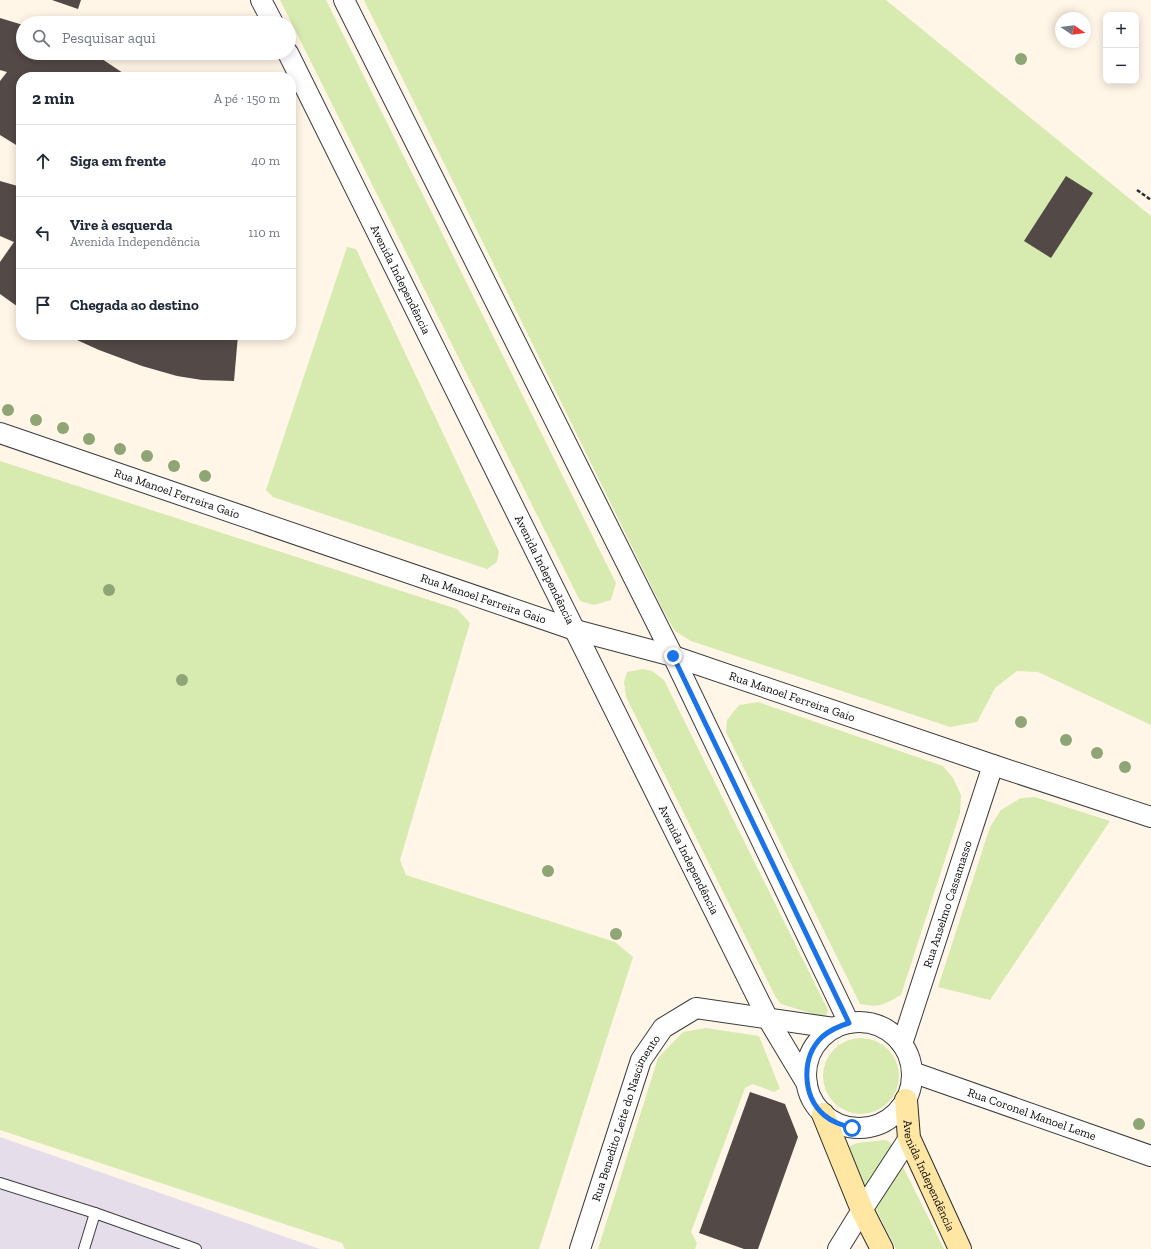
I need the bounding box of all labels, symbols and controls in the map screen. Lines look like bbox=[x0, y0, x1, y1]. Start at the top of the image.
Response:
north arrow bbox=[1055, 12, 1091, 48]
map controls bbox=[1103, 12, 1139, 84]
button: + bbox=[1103, 12, 1139, 48]
search box bbox=[16, 16, 296, 60]
icon: search bbox=[30, 27, 52, 49]
text: Pesquisar aqui bbox=[62, 29, 156, 47]
button: − bbox=[1103, 48, 1139, 84]
text: 2 min bbox=[32, 88, 74, 108]
text: A pé · 150 m bbox=[214, 91, 280, 106]
icon: ahead bbox=[32, 150, 54, 172]
text: Siga em frente bbox=[70, 152, 166, 170]
text: 40 m bbox=[251, 153, 280, 168]
text: Vire à esquerda bbox=[70, 216, 173, 234]
icon: left bbox=[32, 222, 54, 244]
street label: Avenida Independência bbox=[368, 223, 434, 337]
text: 110 m bbox=[248, 225, 280, 240]
text: Avenida Independência bbox=[70, 234, 200, 249]
icon: arrive bbox=[32, 294, 54, 316]
text: Chegada ao destino bbox=[70, 296, 199, 314]
street label: Rua Manoel Ferreira Gaio bbox=[112, 466, 242, 522]
street label: Avenida Independência bbox=[512, 513, 578, 627]
street label: Rua Manoel Ferreira Gaio bbox=[419, 571, 548, 627]
route end bbox=[664, 647, 682, 665]
street label: Rua Manoel Ferreira Gaio bbox=[727, 669, 857, 724]
street label: Avenida Independência bbox=[656, 803, 722, 917]
street label: Rua Anselmo Cassamasso bbox=[920, 839, 975, 970]
street label: Rua Benedito Leite do Nascimento bbox=[589, 1032, 663, 1203]
street label: Rua Coronel Manoel Leme bbox=[966, 1085, 1098, 1143]
route start bbox=[843, 1119, 861, 1137]
street label: Avenida Independência bbox=[901, 1119, 958, 1234]

